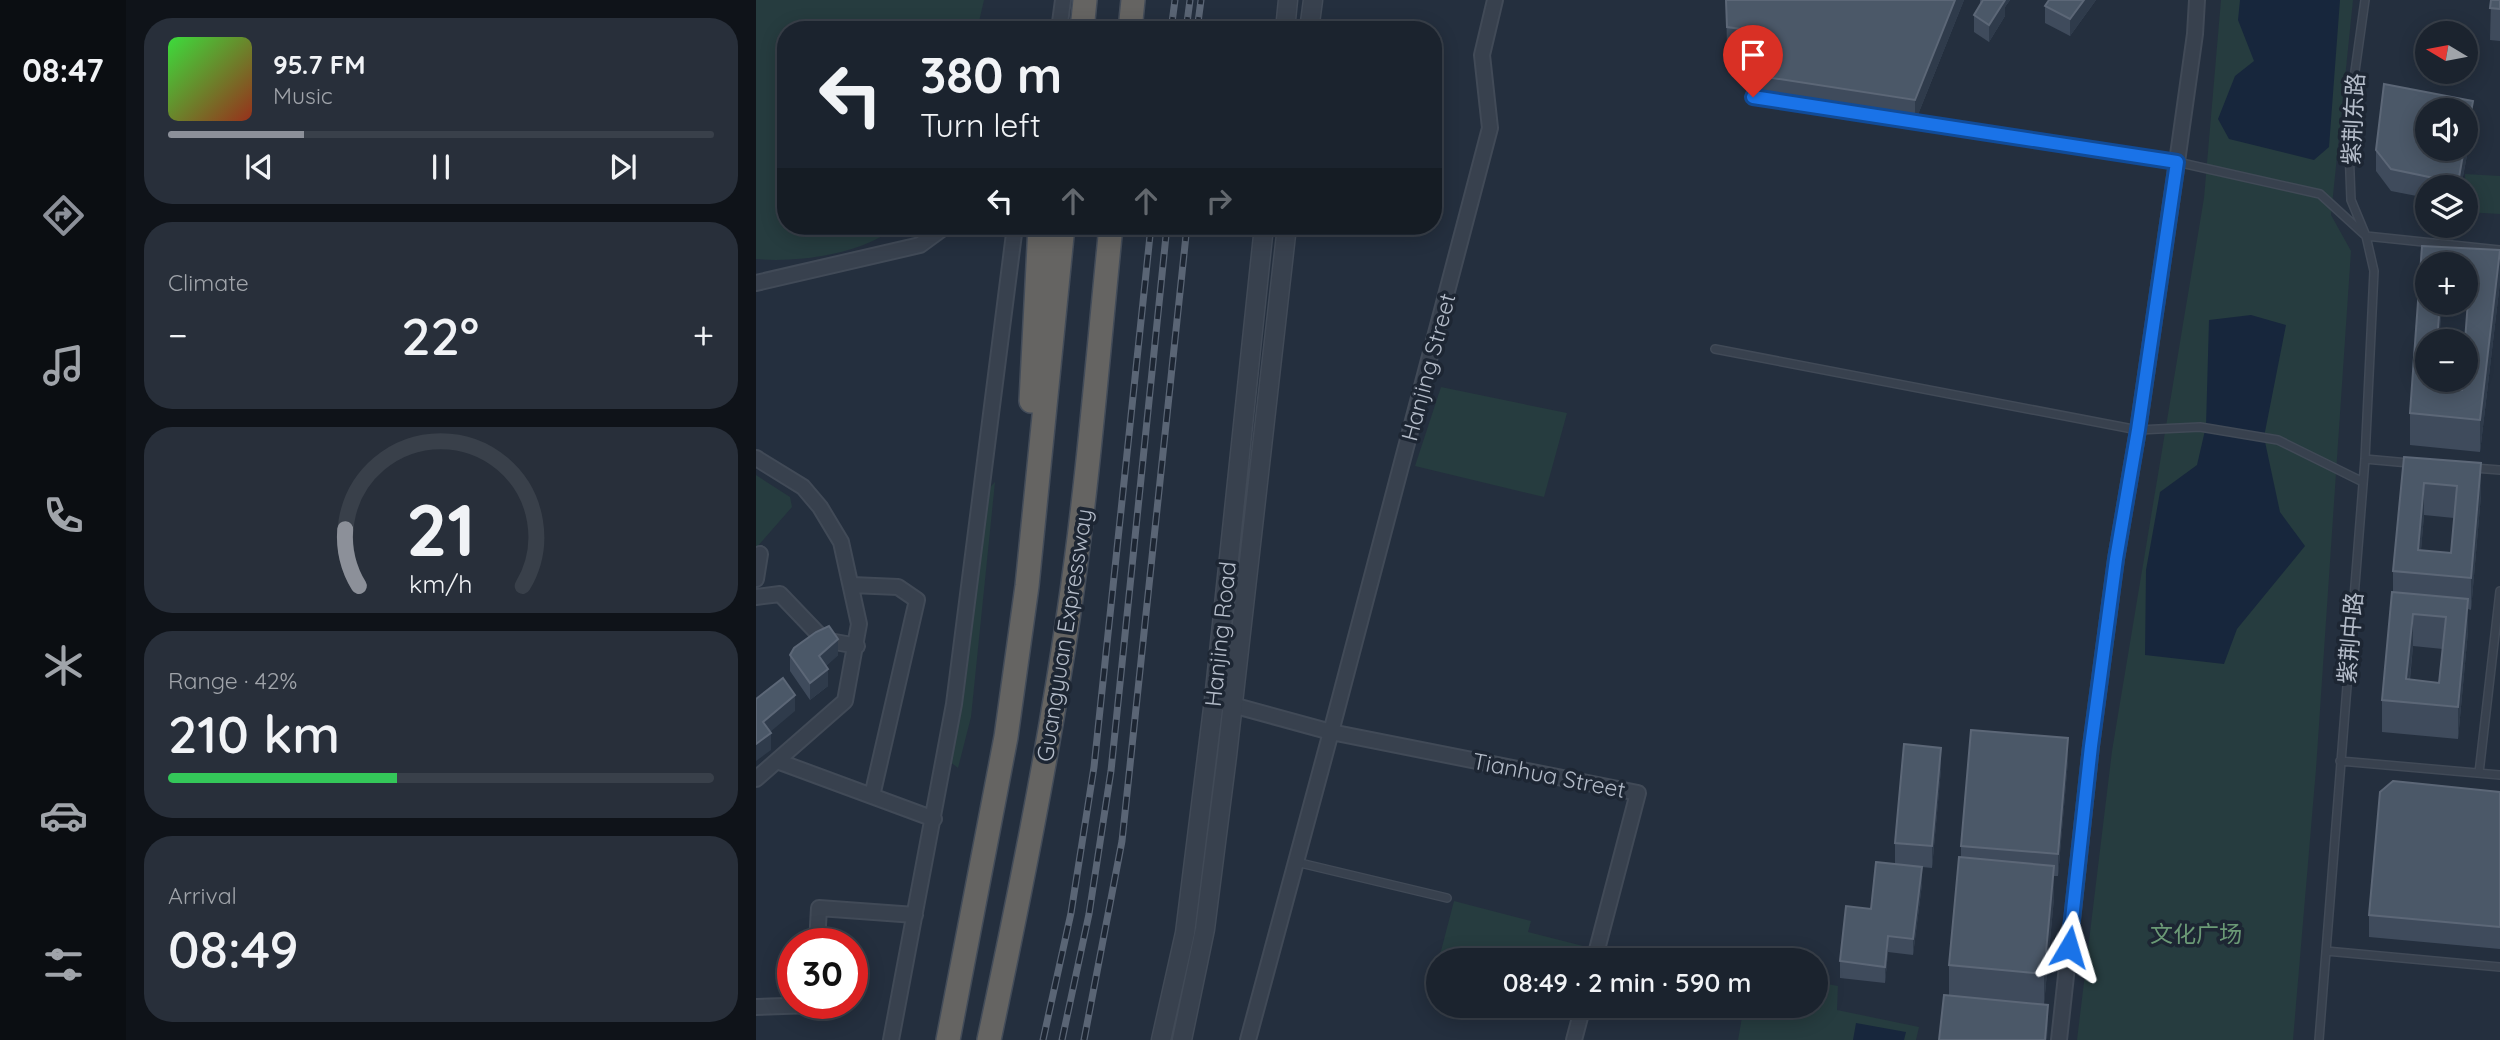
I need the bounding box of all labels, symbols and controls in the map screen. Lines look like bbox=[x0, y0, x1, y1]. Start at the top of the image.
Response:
north arrow bbox=[2415, 21, 2478, 84]
map controls bbox=[2415, 21, 2478, 392]
pin bbox=[1723, 25, 1783, 97]
icon: arrive bbox=[1734, 36, 1772, 74]
text: 380 m bbox=[920, 44, 1062, 105]
text: 95.7 FM bbox=[273, 48, 366, 81]
icon: left bbox=[805, 49, 896, 140]
text: 08:47 bbox=[22, 50, 104, 90]
street label: 紫荆东路 bbox=[2336, 72, 2370, 166]
text: Music bbox=[273, 81, 333, 110]
button: sound bbox=[2415, 98, 2478, 161]
text: Turn left bbox=[920, 105, 1041, 145]
icon: previous bbox=[240, 148, 278, 186]
icon: pause bbox=[422, 148, 460, 186]
icon: next bbox=[604, 148, 642, 186]
button: layers bbox=[2415, 175, 2478, 238]
icon: left bbox=[981, 182, 1019, 220]
icon: ahead bbox=[1054, 182, 1092, 220]
icon: ahead bbox=[1127, 182, 1165, 220]
icon: right bbox=[1200, 182, 1238, 220]
icon: directions bbox=[39, 191, 88, 240]
button: + bbox=[2415, 252, 2478, 315]
text: Climate bbox=[168, 268, 249, 297]
street label: Hanjing Street bbox=[1394, 290, 1462, 444]
text: 22° bbox=[401, 303, 479, 368]
text: − bbox=[168, 311, 188, 359]
text: + bbox=[693, 311, 714, 359]
button: − bbox=[2415, 329, 2478, 392]
icon: music bbox=[39, 341, 88, 390]
text: 21 bbox=[406, 483, 476, 574]
icon: phone bbox=[39, 491, 88, 540]
street label: Guangyuan Expressway bbox=[1030, 506, 1098, 764]
street label: Hanjing Road bbox=[1198, 560, 1242, 708]
text: km/h bbox=[409, 568, 473, 599]
street label: 紫荆中路 bbox=[2332, 591, 2368, 685]
icon: climate bbox=[39, 641, 88, 690]
text: Range · 42% bbox=[168, 666, 297, 695]
text: 210 km bbox=[168, 701, 340, 766]
street label: Tianhua Street bbox=[1470, 746, 1628, 804]
icon: car bbox=[39, 791, 88, 840]
text: Arrival bbox=[168, 881, 237, 910]
position arrow bbox=[2032, 910, 2106, 984]
text: 08:49 bbox=[168, 916, 299, 981]
park label: 文化广场 bbox=[2150, 919, 2242, 948]
speed limit sign: 30 bbox=[777, 928, 868, 1019]
icon: filters bbox=[39, 940, 88, 989]
text: 08:49 · 2 min · 590 m bbox=[1503, 966, 1751, 999]

